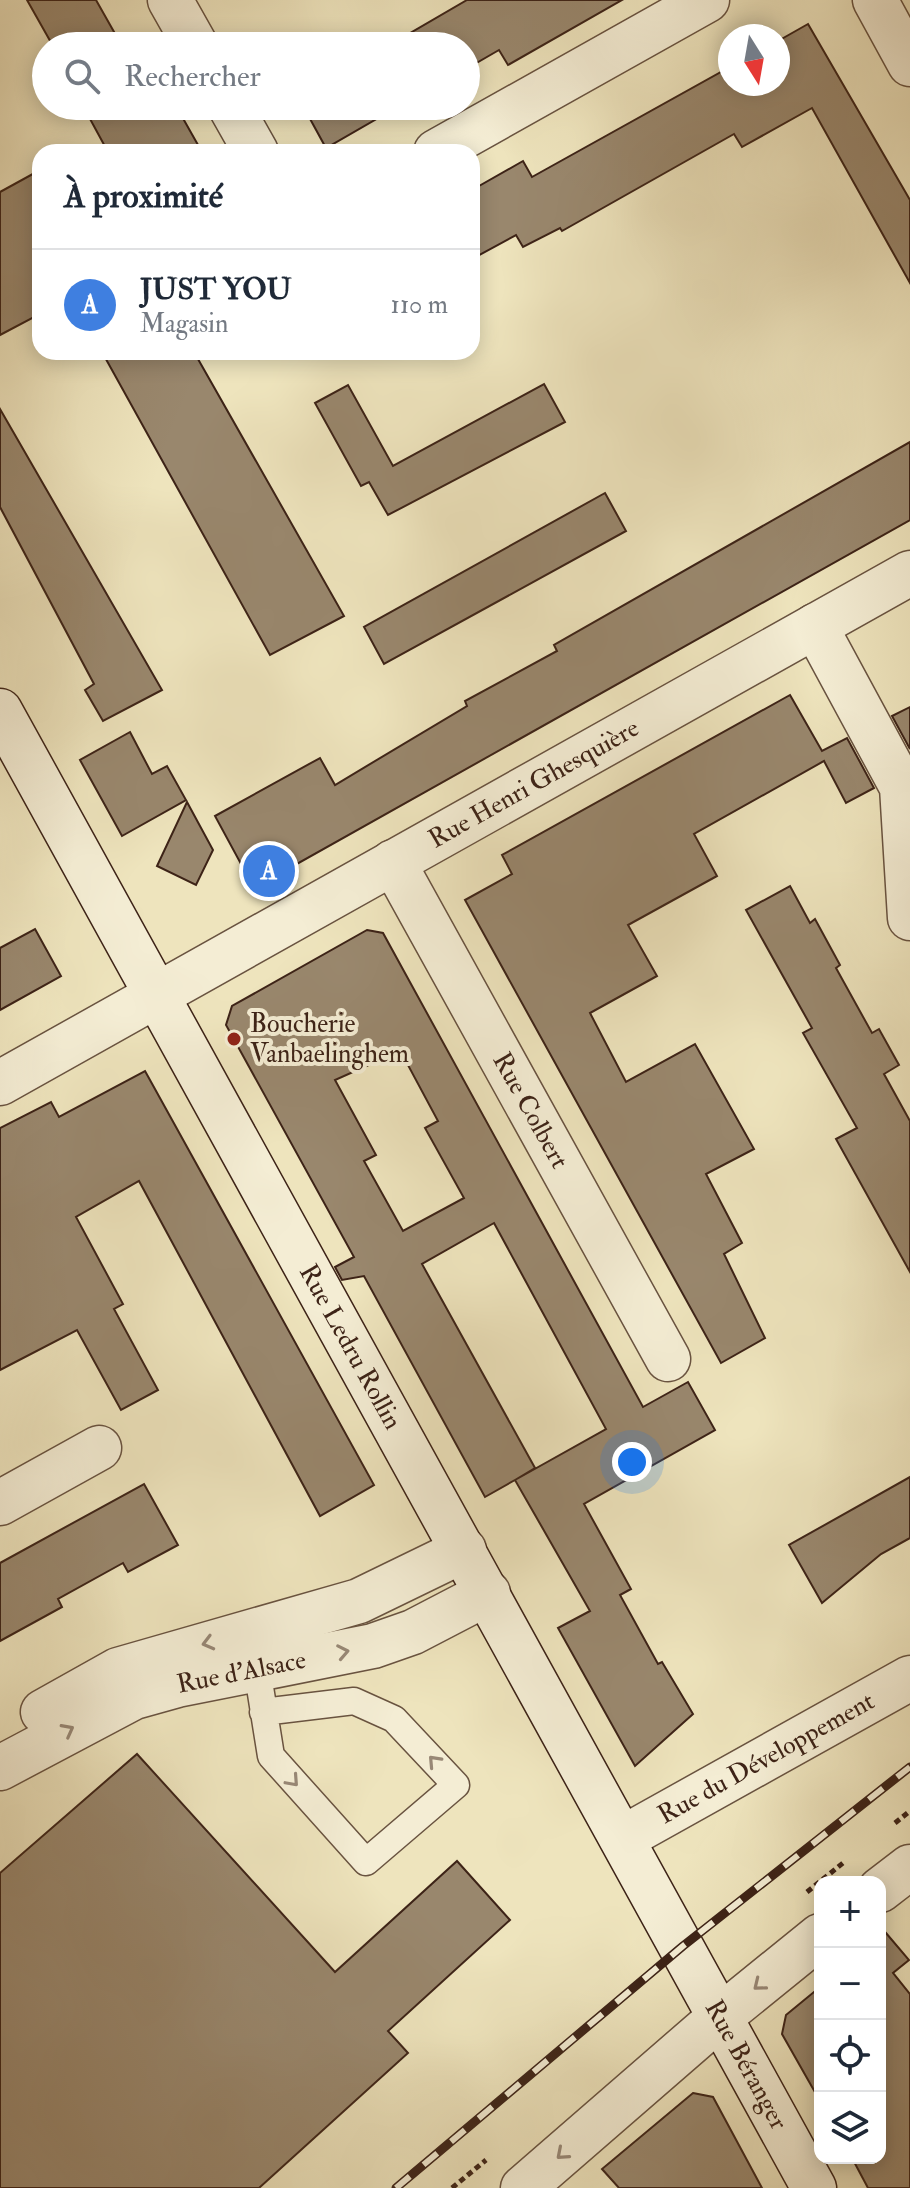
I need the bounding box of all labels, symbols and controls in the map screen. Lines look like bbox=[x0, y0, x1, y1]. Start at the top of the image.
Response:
north arrow bbox=[718, 24, 790, 96]
search box bbox=[32, 32, 480, 120]
icon: search bbox=[60, 54, 104, 98]
text: Rechercher bbox=[124, 58, 261, 95]
text: À proximité bbox=[64, 175, 223, 218]
text: JUST YOU bbox=[140, 271, 292, 308]
text: A bbox=[82, 289, 98, 321]
text: 110 m bbox=[391, 289, 448, 321]
text: Magasin bbox=[140, 308, 228, 340]
street label: Rue Henri Ghesquière bbox=[423, 712, 645, 855]
pin: A bbox=[243, 841, 295, 901]
place label: Boucherie Vanbaelinghem bbox=[250, 1008, 409, 1070]
marker: Boucherie Vanbaelinghem bbox=[225, 1030, 243, 1048]
street label: Rue Colbert bbox=[486, 1047, 575, 1174]
street label: Rue Ledru Rollin bbox=[292, 1259, 409, 1435]
your location bbox=[612, 1442, 652, 1482]
one-way arrow bbox=[201, 1634, 215, 1650]
street label: Rue d'Alsace bbox=[174, 1644, 309, 1701]
one-way arrow bbox=[337, 1644, 350, 1661]
street label: Rue du Développement bbox=[652, 1685, 880, 1831]
one-way arrow bbox=[60, 1725, 75, 1740]
one-way arrow bbox=[430, 1756, 444, 1771]
one-way arrow bbox=[284, 1771, 298, 1786]
map controls bbox=[814, 1876, 886, 2164]
button: + bbox=[814, 1876, 886, 1948]
button: − bbox=[814, 1948, 886, 2020]
one-way arrow bbox=[754, 1975, 768, 1990]
street label: Rue Béranger bbox=[698, 1995, 795, 2136]
button: locate bbox=[814, 2020, 886, 2092]
button: layers bbox=[814, 2092, 886, 2164]
one-way arrow bbox=[556, 2144, 571, 2159]

